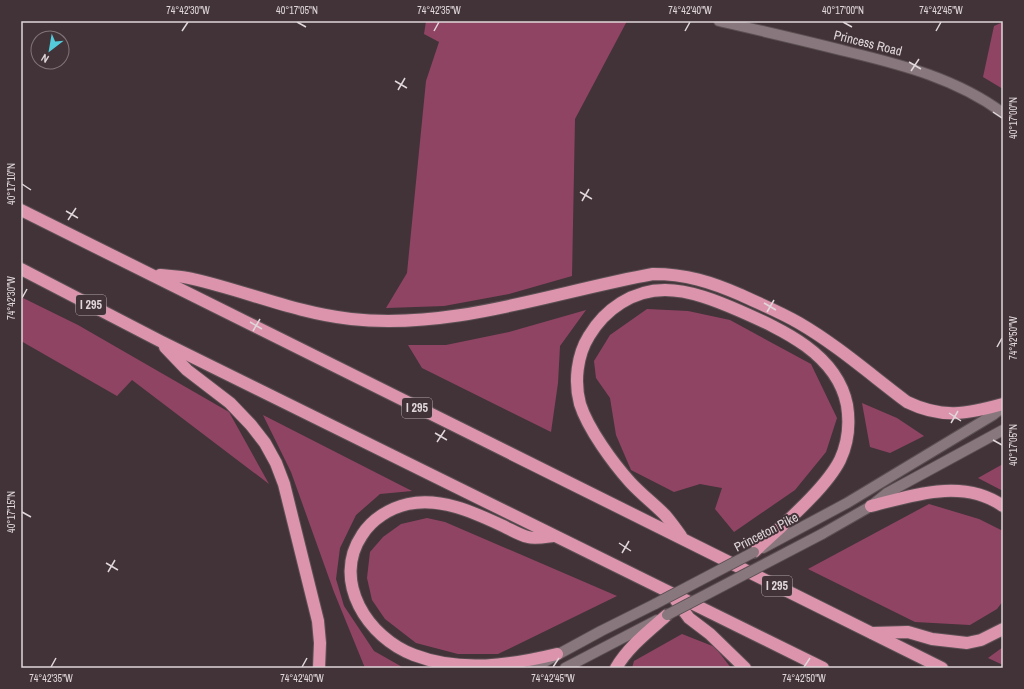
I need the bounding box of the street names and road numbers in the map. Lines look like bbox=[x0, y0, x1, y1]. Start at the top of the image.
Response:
street label: Princess Road bbox=[832, 26, 904, 60]
road number: I 295 bbox=[76, 295, 106, 315]
road number: I 295 bbox=[402, 398, 432, 418]
street label: Princeton Pike bbox=[731, 509, 801, 555]
road number: I 295 bbox=[762, 576, 792, 596]

